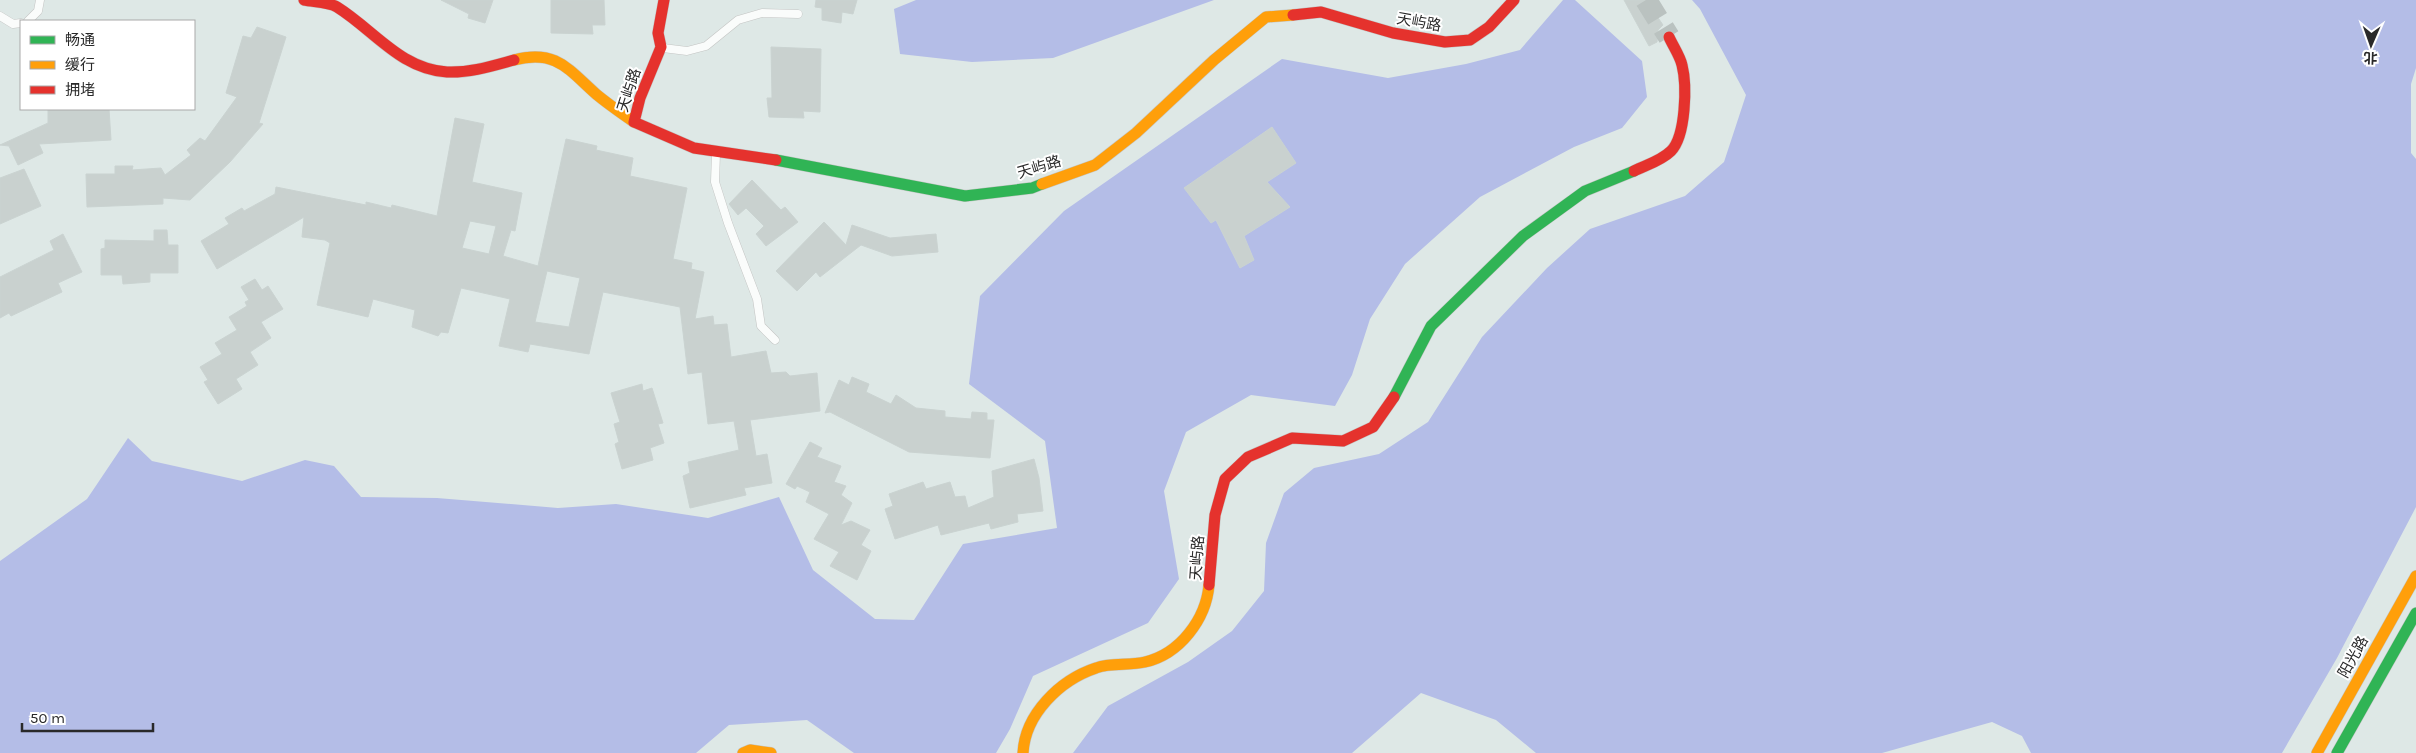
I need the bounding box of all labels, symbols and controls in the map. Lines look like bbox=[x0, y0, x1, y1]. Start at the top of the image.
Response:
street label: 天屿路 bbox=[1395, 9, 1443, 35]
legend bbox=[20, 20, 195, 110]
north arrow bbox=[2346, 20, 2396, 70]
text: 畅通 bbox=[65, 31, 95, 49]
text: 北 bbox=[2363, 49, 2378, 66]
text: 缓行 bbox=[65, 56, 95, 74]
street label: 天屿路 bbox=[613, 66, 645, 114]
text: 拥堵 bbox=[65, 81, 95, 99]
street label: 天屿路 bbox=[1015, 152, 1063, 182]
street label: 天屿路 bbox=[1186, 535, 1208, 581]
street label: 阳光路 bbox=[2334, 633, 2372, 681]
scale bar bbox=[22, 700, 154, 732]
text: 50 m bbox=[30, 709, 65, 727]

